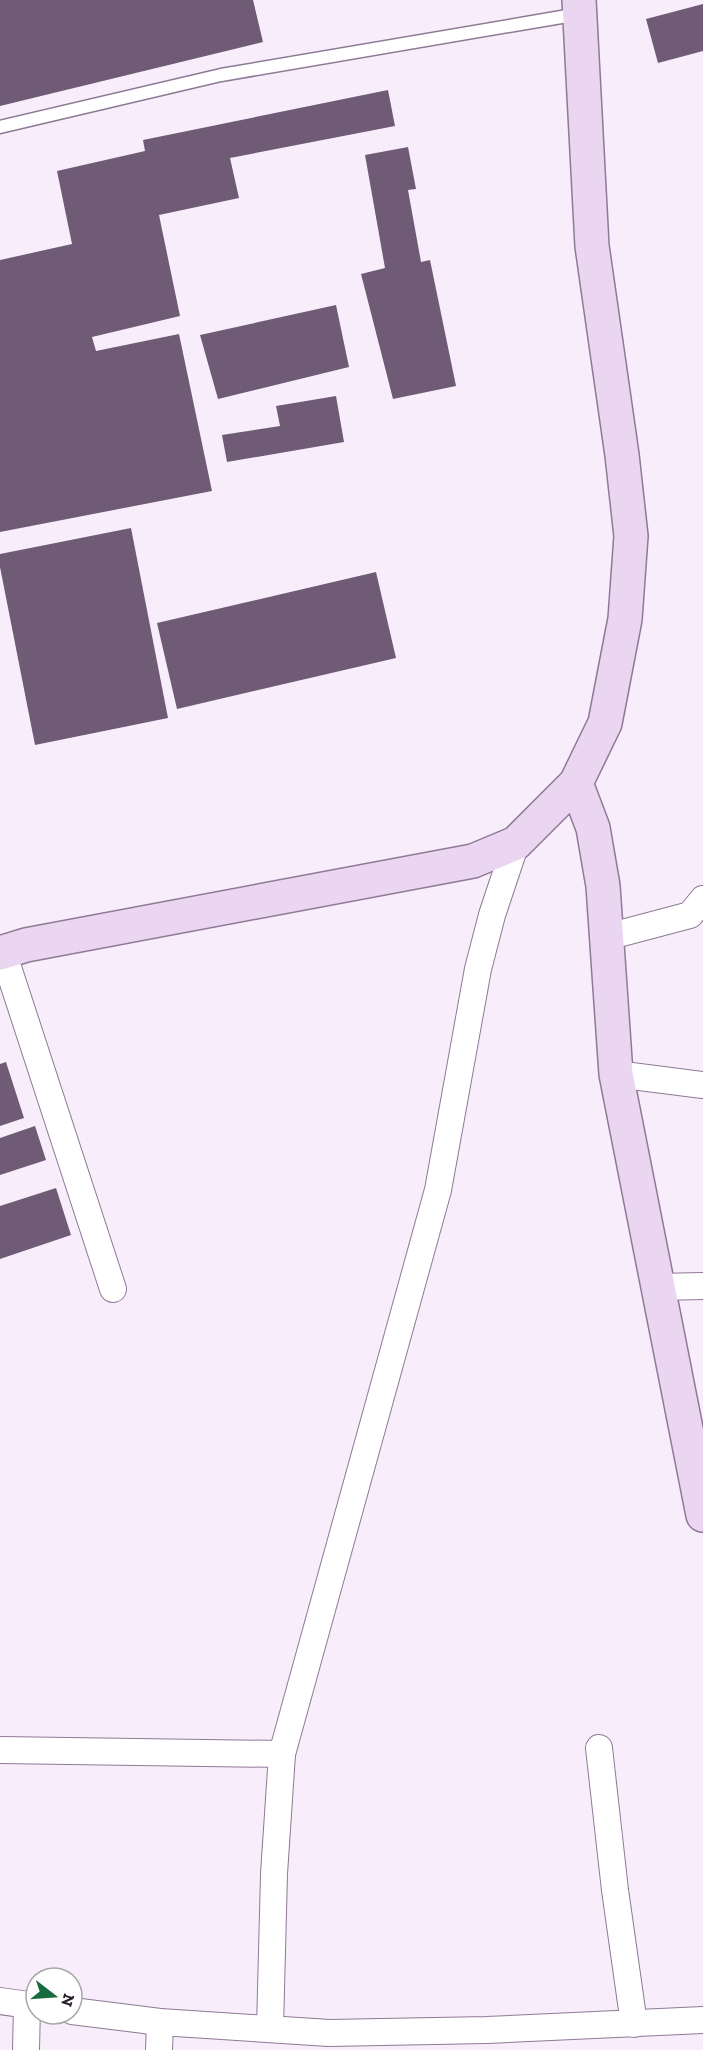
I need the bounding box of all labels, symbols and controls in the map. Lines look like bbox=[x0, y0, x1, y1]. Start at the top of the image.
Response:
north arrow bbox=[24, 1966, 84, 2026]
text: N bbox=[57, 1992, 79, 2009]

